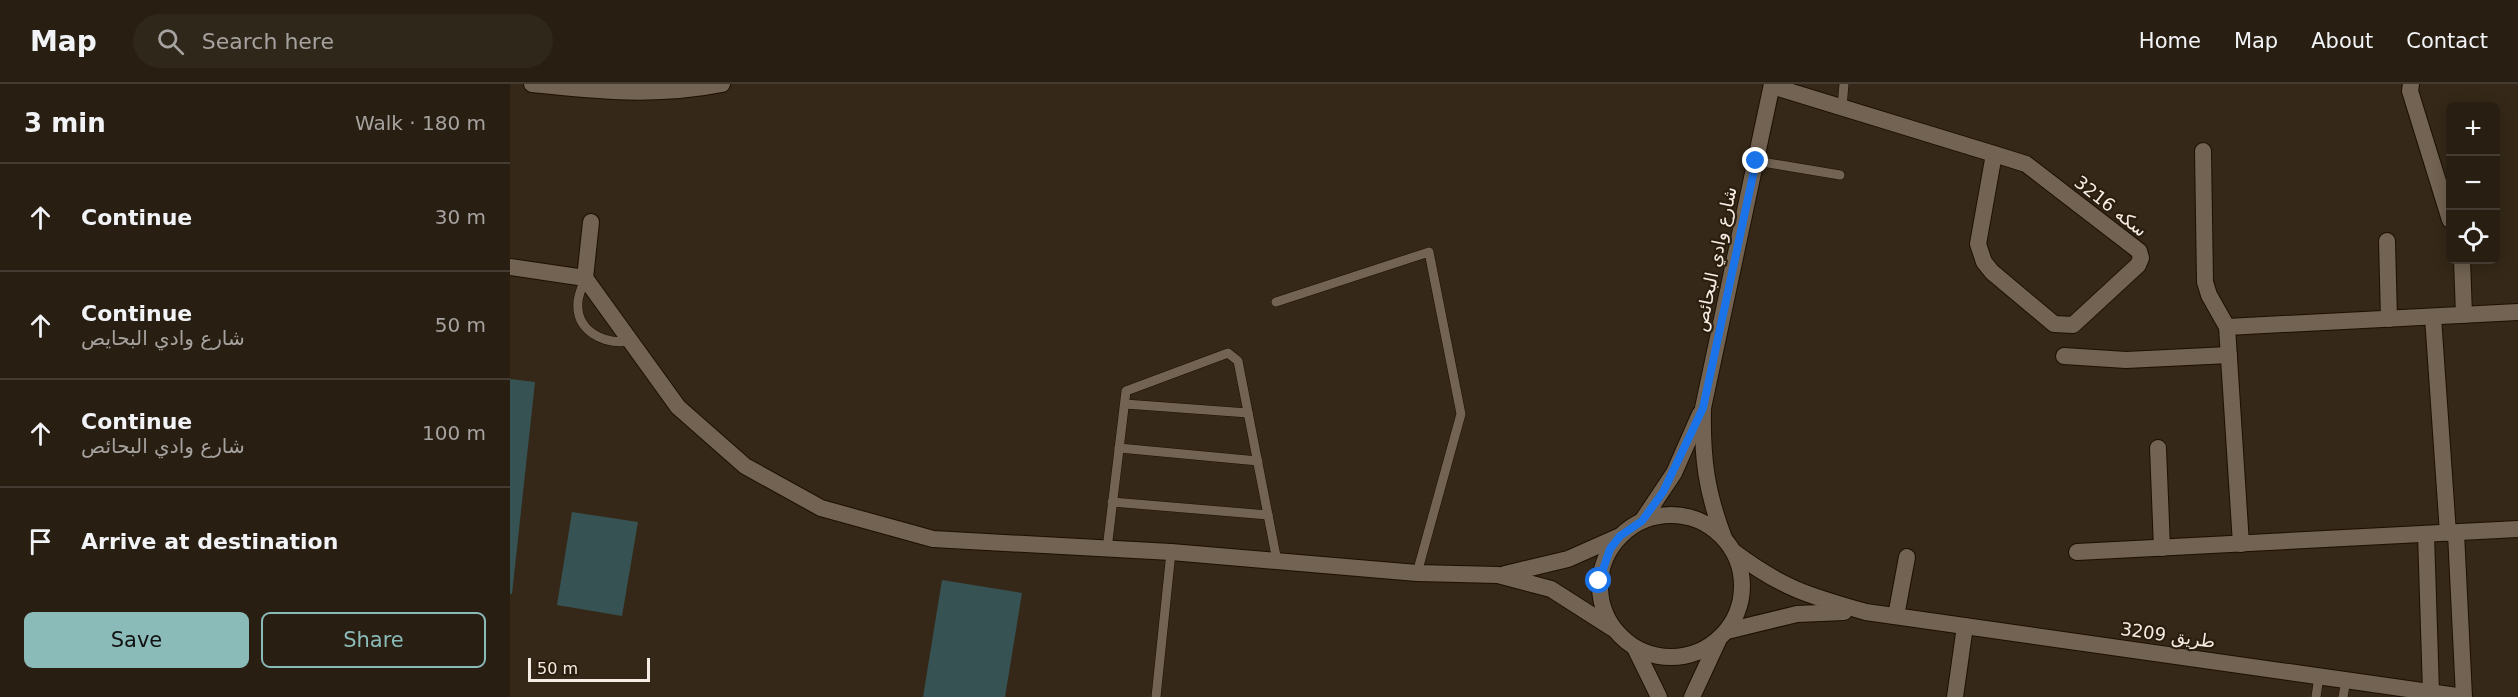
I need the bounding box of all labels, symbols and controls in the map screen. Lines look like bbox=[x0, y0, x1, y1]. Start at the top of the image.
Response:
search box bbox=[133, 14, 553, 68]
text: Map bbox=[30, 25, 97, 58]
icon: search bbox=[154, 25, 187, 58]
text: Search here bbox=[202, 29, 334, 54]
text: Home bbox=[2139, 29, 2201, 53]
text: Map bbox=[2234, 29, 2278, 53]
text: About bbox=[2311, 29, 2373, 53]
text: Contact bbox=[2406, 29, 2488, 53]
map controls bbox=[2446, 102, 2500, 264]
button: + bbox=[2446, 102, 2500, 156]
text: 3 min bbox=[24, 108, 106, 138]
text: Walk · 180 m bbox=[355, 111, 486, 135]
route end bbox=[1742, 147, 1768, 173]
button: − bbox=[2446, 156, 2500, 210]
street label: سكه 3216 bbox=[2071, 171, 2151, 241]
street label: شارع وادي البحائص bbox=[1689, 185, 1742, 333]
icon: ahead bbox=[24, 201, 57, 234]
text: Continue bbox=[81, 205, 192, 230]
text: 30 m bbox=[435, 205, 486, 229]
button: locate bbox=[2446, 210, 2500, 264]
text: Continue bbox=[81, 301, 192, 326]
icon: ahead bbox=[24, 309, 57, 342]
text: 50 m bbox=[435, 313, 486, 337]
text: شارع وادي البحايص bbox=[81, 326, 245, 350]
text: Continue bbox=[81, 409, 192, 434]
icon: ahead bbox=[24, 417, 57, 450]
text: 100 m bbox=[422, 421, 486, 445]
text: شارع وادي البحائص bbox=[81, 434, 245, 458]
icon: arrive bbox=[24, 525, 57, 558]
text: Arrive at destination bbox=[81, 529, 338, 554]
route start bbox=[1585, 567, 1611, 593]
button: Save bbox=[24, 612, 249, 668]
button: Share bbox=[261, 612, 486, 668]
street label: طريق 3209 bbox=[2119, 618, 2217, 653]
scale bar bbox=[528, 655, 650, 682]
text: 50 m bbox=[537, 659, 578, 678]

